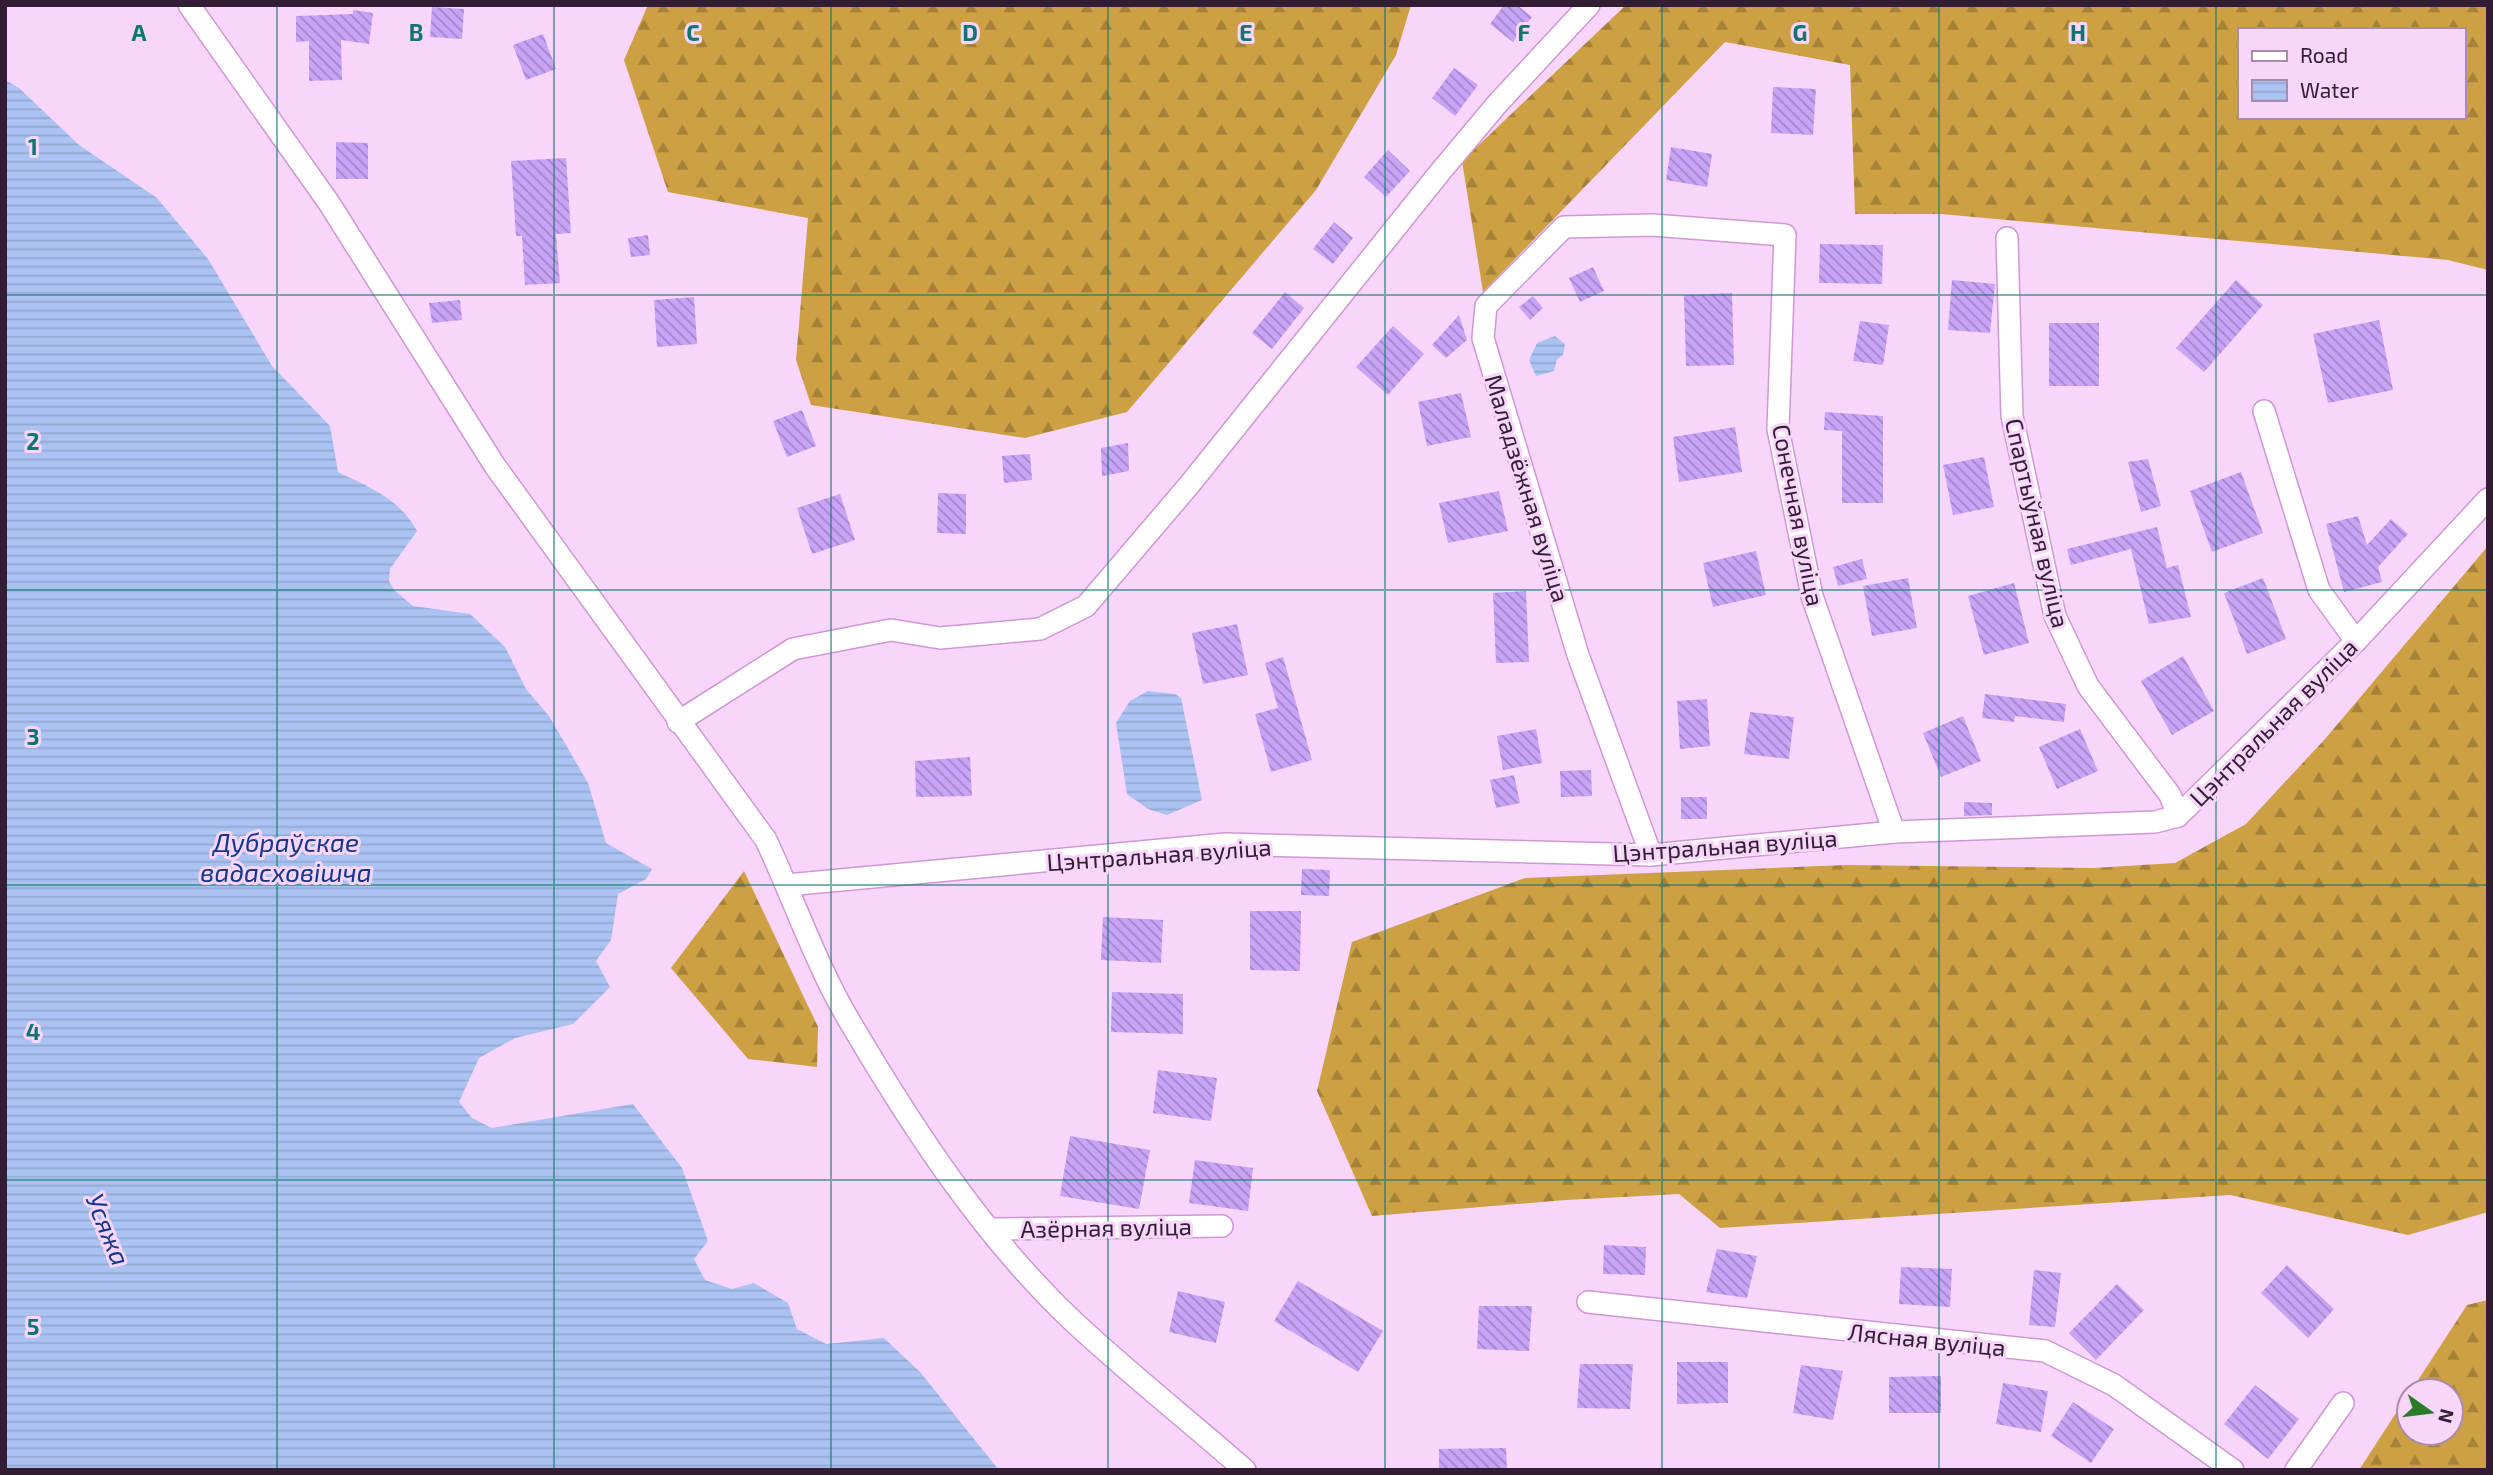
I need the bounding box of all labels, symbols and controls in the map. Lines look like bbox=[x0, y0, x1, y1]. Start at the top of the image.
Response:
text: A bbox=[131, 18, 147, 46]
text: B bbox=[409, 18, 423, 46]
text: C bbox=[686, 18, 700, 46]
text: D bbox=[962, 18, 978, 46]
text: E bbox=[1239, 18, 1253, 46]
text: F bbox=[1518, 18, 1531, 46]
text: G bbox=[1793, 18, 1807, 46]
text: H bbox=[2070, 18, 2086, 46]
legend bbox=[2238, 28, 2465, 119]
text: Road bbox=[2300, 42, 2348, 67]
text: Water bbox=[2300, 77, 2359, 102]
text: 1 bbox=[28, 132, 38, 160]
street label: Маладзёжная вуліца bbox=[1479, 371, 1576, 606]
street label: Спартыўная вуліца bbox=[1999, 415, 2076, 631]
street label: Сонечная вуліца bbox=[1766, 422, 1831, 609]
text: 2 bbox=[26, 427, 40, 455]
street label: Цэнтральная вуліца bbox=[2183, 632, 2364, 813]
text: 3 bbox=[26, 722, 40, 750]
street label: Цэнтральная вуліца bbox=[1612, 823, 1838, 868]
water label: Дубраўскае вадасховішча bbox=[200, 826, 372, 887]
street label: Цэнтральная вуліца bbox=[1046, 832, 1272, 877]
text: 4 bbox=[26, 1017, 40, 1045]
water label: Усяжа bbox=[81, 1189, 137, 1269]
street label: Азёрная вуліца bbox=[1020, 1211, 1192, 1244]
text: 5 bbox=[27, 1312, 39, 1340]
street label: Лясная вуліца bbox=[1847, 1316, 2007, 1363]
north arrow bbox=[2395, 1377, 2465, 1447]
text: N bbox=[2434, 1407, 2460, 1426]

